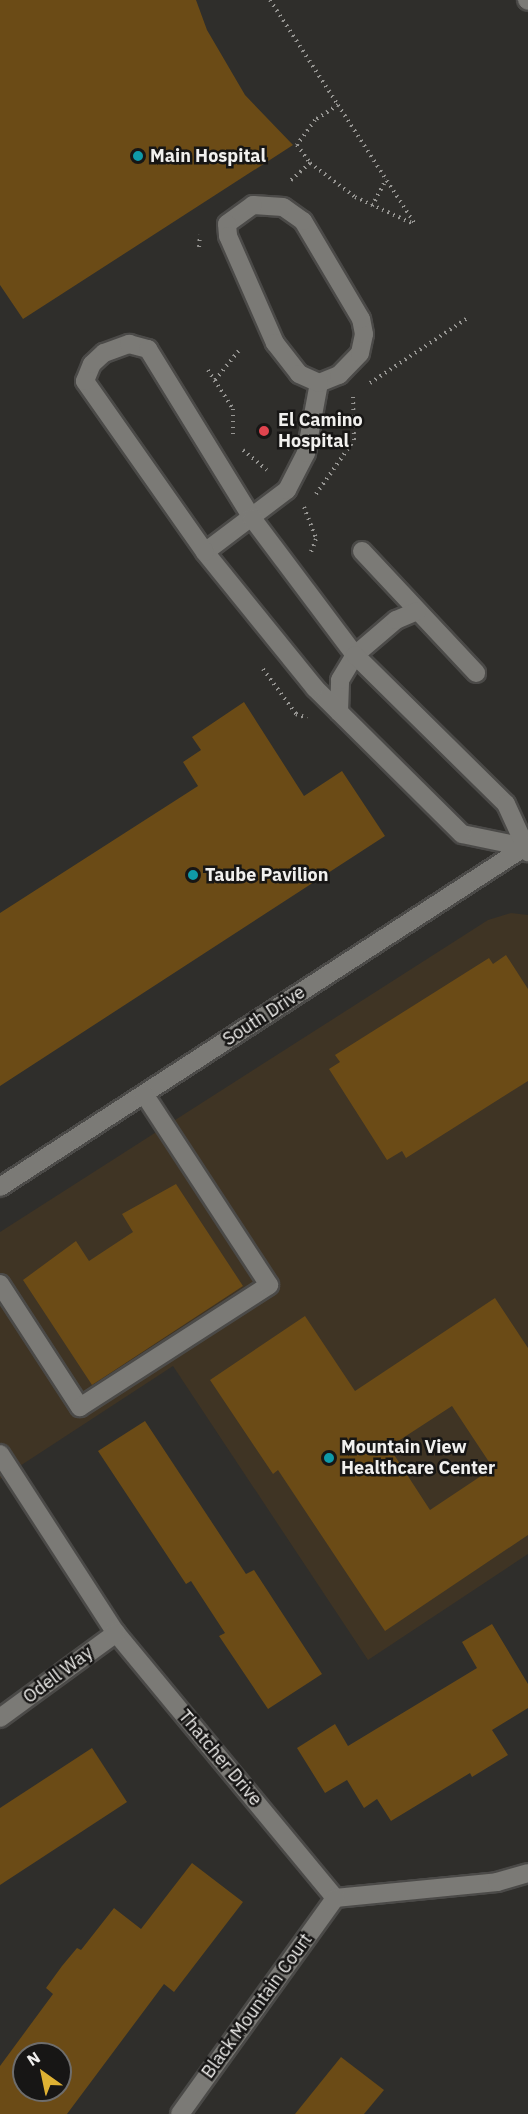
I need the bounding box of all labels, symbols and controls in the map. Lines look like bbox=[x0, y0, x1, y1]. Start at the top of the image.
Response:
place label: Main Hospital bbox=[150, 145, 266, 167]
marker: Main Hospital bbox=[131, 149, 145, 163]
place label: El Camino Hospital bbox=[278, 410, 363, 452]
marker: El Camino Hospital bbox=[255, 422, 273, 440]
place label: Taube Pavilion bbox=[205, 864, 328, 886]
marker: Taube Pavilion bbox=[186, 868, 200, 882]
street label: South Drive bbox=[219, 982, 309, 1050]
place label: Mountain View Healthcare Center bbox=[341, 1437, 495, 1480]
marker: Mountain View Healthcare Center bbox=[322, 1451, 336, 1465]
street label: Odell Way bbox=[19, 1642, 97, 1708]
street label: Thatcher Drive bbox=[174, 1706, 266, 1810]
street label: Black Mountain Court bbox=[197, 1929, 317, 2083]
north arrow bbox=[12, 2042, 72, 2102]
text: N bbox=[23, 2047, 44, 2070]

